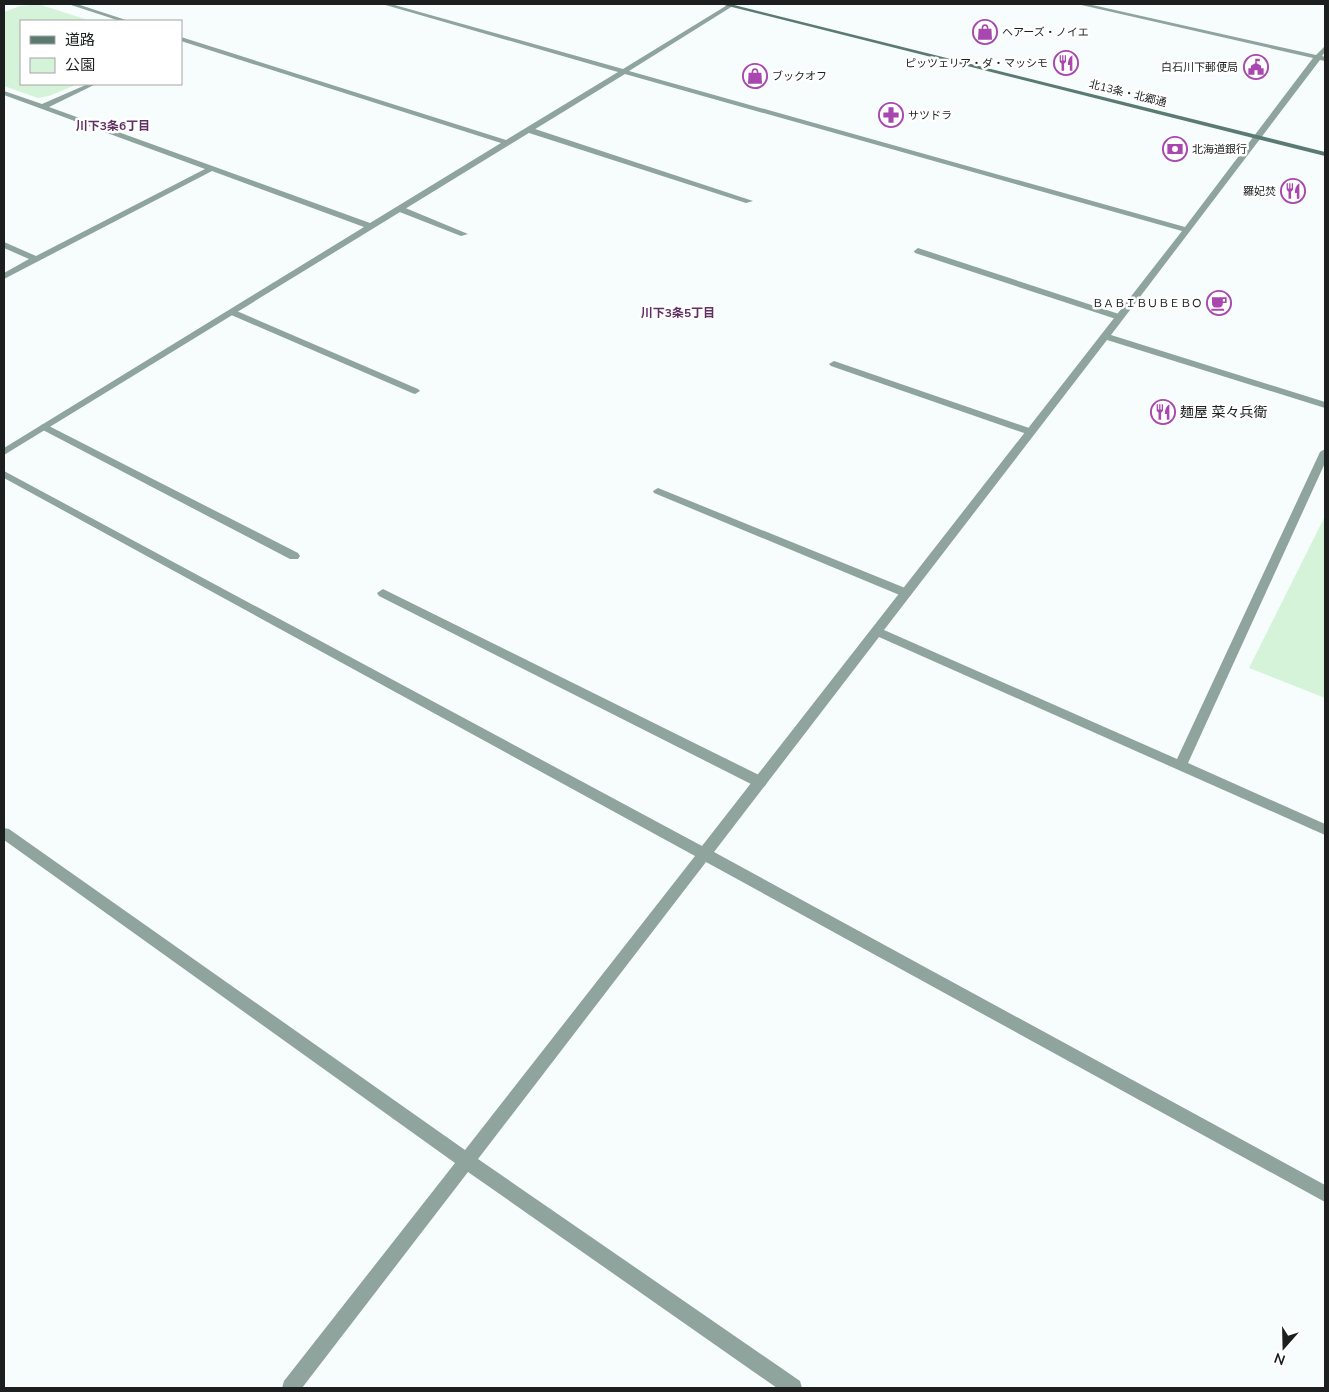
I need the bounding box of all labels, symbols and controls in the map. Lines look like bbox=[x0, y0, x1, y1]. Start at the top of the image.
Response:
shop icon: ヘアーズ・ノイエ bbox=[972, 19, 998, 45]
legend bbox=[20, 20, 182, 85]
place label: ヘアーズ・ノイエ bbox=[1002, 25, 1089, 40]
text: 道路 bbox=[65, 30, 95, 50]
restaurant icon: ピッツェリア・ダ・マッシモ bbox=[1053, 50, 1079, 76]
public building icon: 白石川下郵便局 bbox=[1243, 54, 1269, 80]
text: 公園 bbox=[65, 55, 95, 75]
place label: ピッツェリア・ダ・マッシモ bbox=[905, 56, 1048, 71]
place label: 白石川下郵便局 bbox=[1161, 60, 1238, 75]
shop icon: ブックオフ bbox=[742, 63, 768, 89]
place label: ブックオフ bbox=[772, 69, 827, 84]
street label: 北13条・北郷通 bbox=[1088, 77, 1168, 110]
pharmacy icon: サツドラ bbox=[878, 102, 904, 128]
place label: サツドラ bbox=[908, 108, 952, 123]
district label: 川下3条6丁目 bbox=[76, 118, 150, 134]
bank icon: 北海道銀行 bbox=[1162, 136, 1188, 162]
place label: 北海道銀行 bbox=[1192, 142, 1247, 157]
restaurant icon: 羅妃焚 bbox=[1280, 178, 1306, 204]
place label: 羅妃焚 bbox=[1243, 184, 1276, 199]
cafe icon: ＢＡＢＩＢＵＢＥＢＯ bbox=[1206, 290, 1232, 316]
place label: ＢＡＢＩＢＵＢＥＢＯ bbox=[1092, 296, 1202, 311]
district label: 川下3条5丁目 bbox=[641, 305, 715, 321]
restaurant icon: 麺屋 菜々兵衛 bbox=[1150, 399, 1176, 425]
place label: 麺屋 菜々兵衛 bbox=[1180, 403, 1268, 422]
north arrow bbox=[1259, 1322, 1309, 1372]
text: N bbox=[1272, 1348, 1288, 1369]

